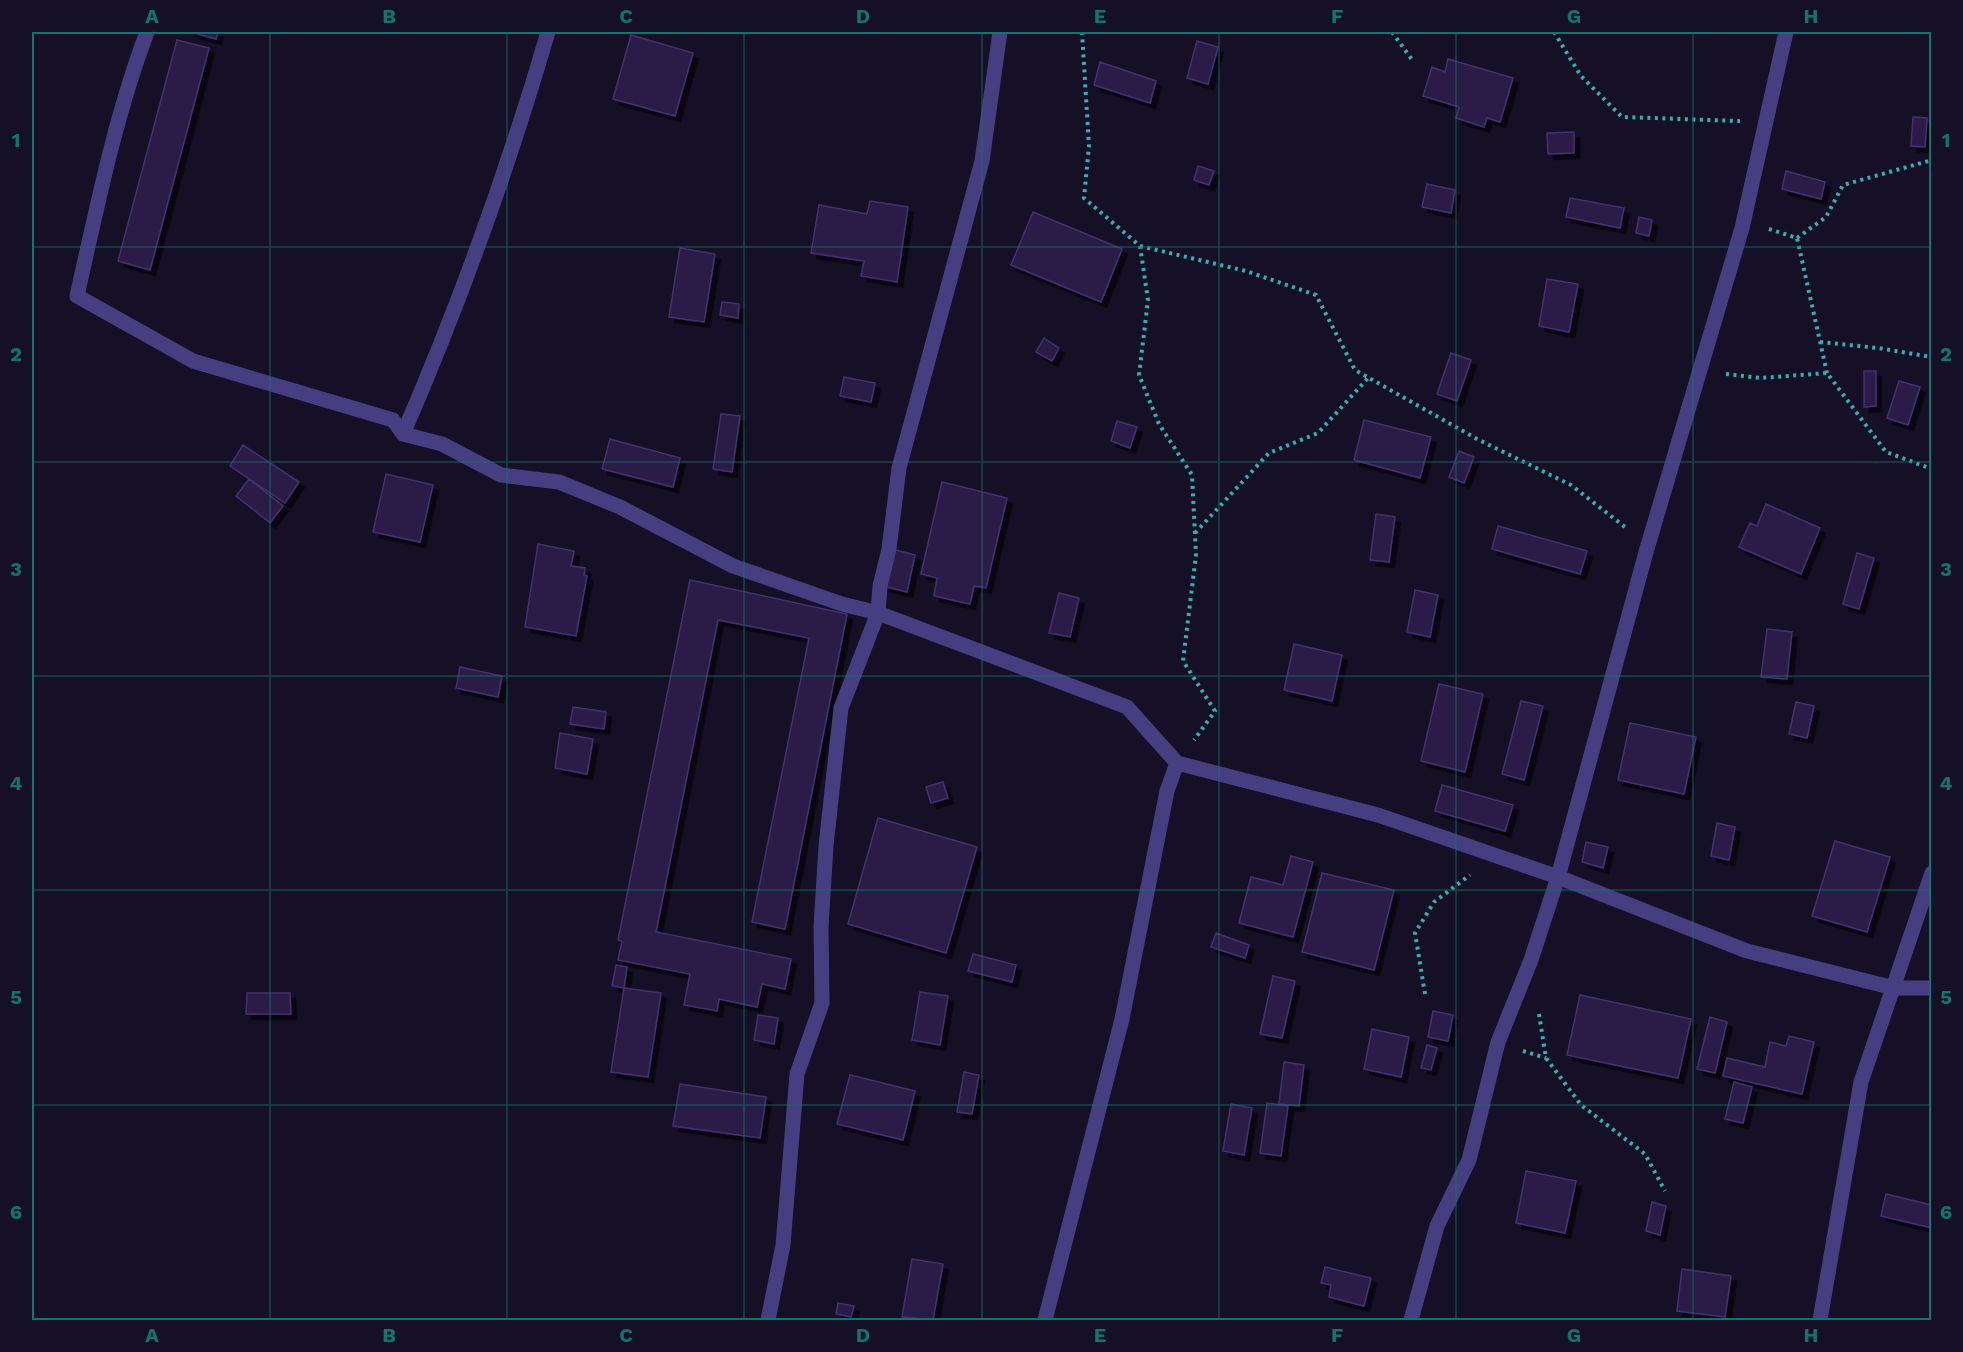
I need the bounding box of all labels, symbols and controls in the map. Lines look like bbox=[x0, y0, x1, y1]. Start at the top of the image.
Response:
text: A bbox=[145, 4, 159, 28]
text: B bbox=[382, 4, 396, 28]
text: C bbox=[619, 4, 633, 28]
text: D bbox=[856, 4, 870, 28]
text: E bbox=[1094, 4, 1106, 28]
text: F bbox=[1331, 4, 1343, 28]
text: G bbox=[1567, 4, 1581, 28]
text: H bbox=[1804, 4, 1818, 28]
text: 1 bbox=[12, 128, 20, 152]
text: 1 bbox=[1942, 128, 1950, 152]
text: 2 bbox=[10, 342, 22, 366]
text: 2 bbox=[1940, 342, 1952, 366]
text: 3 bbox=[10, 557, 22, 581]
text: 3 bbox=[1940, 557, 1952, 581]
text: 4 bbox=[10, 771, 23, 795]
text: 4 bbox=[1940, 771, 1953, 795]
text: 5 bbox=[10, 985, 22, 1009]
text: 5 bbox=[1940, 985, 1952, 1009]
text: 6 bbox=[10, 1200, 22, 1224]
text: 6 bbox=[1940, 1200, 1952, 1224]
text: A bbox=[145, 1323, 159, 1347]
text: B bbox=[382, 1323, 396, 1347]
text: C bbox=[619, 1323, 633, 1347]
text: D bbox=[856, 1323, 870, 1347]
text: E bbox=[1094, 1323, 1106, 1347]
text: F bbox=[1331, 1323, 1343, 1347]
text: G bbox=[1567, 1323, 1581, 1347]
text: H bbox=[1804, 1323, 1818, 1347]

